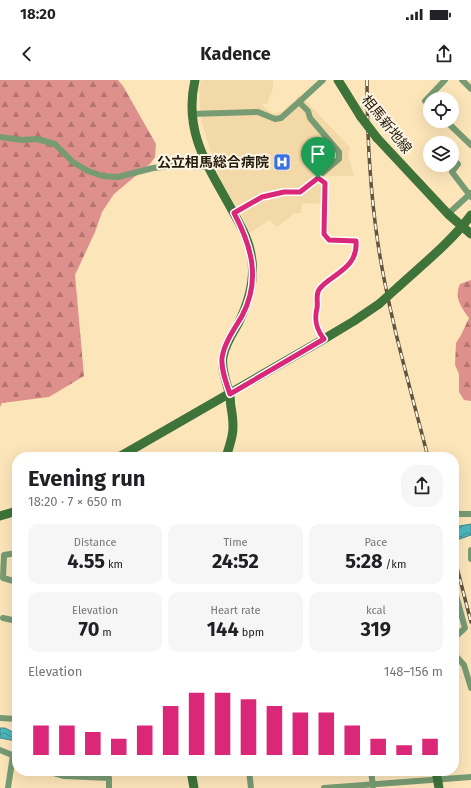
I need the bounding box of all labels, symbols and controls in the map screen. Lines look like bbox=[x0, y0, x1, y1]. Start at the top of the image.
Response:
text: 18:20 bbox=[20, 5, 56, 23]
icon: back bbox=[16, 43, 38, 65]
text: Kadence bbox=[200, 43, 271, 65]
icon: share bbox=[433, 43, 455, 65]
street label: 相馬新地線 bbox=[358, 92, 415, 157]
map controls bbox=[423, 92, 459, 172]
button: locate bbox=[423, 92, 459, 128]
button: layers bbox=[423, 136, 459, 172]
pin bbox=[301, 137, 335, 178]
icon: arrive bbox=[307, 143, 329, 165]
hospital icon: 公立相馬総合病院 bbox=[272, 152, 292, 172]
place label: 公立相馬総合病院 bbox=[157, 154, 269, 171]
text: Evening run bbox=[28, 465, 145, 492]
button: share bbox=[401, 465, 443, 507]
text: 18:20 · 7 × 650 m bbox=[28, 494, 122, 509]
text: Distance bbox=[74, 536, 117, 549]
text: Time bbox=[223, 536, 248, 549]
text: Pace bbox=[364, 536, 387, 549]
text: 4.55 bbox=[67, 549, 105, 573]
text: 24:52 bbox=[212, 549, 259, 573]
text: 5:28 bbox=[345, 549, 383, 573]
text: km bbox=[105, 558, 123, 571]
text: /km bbox=[383, 558, 406, 571]
text: Elevation bbox=[72, 604, 118, 617]
text: Heart rate bbox=[210, 604, 261, 617]
text: kcal bbox=[366, 604, 386, 617]
text: 70 bbox=[79, 617, 99, 641]
text: 144 bbox=[207, 617, 239, 641]
text: 319 bbox=[361, 617, 391, 641]
text: m bbox=[99, 626, 112, 639]
text: bpm bbox=[239, 626, 264, 639]
text: Elevation bbox=[28, 664, 82, 679]
text: 148–156 m bbox=[384, 664, 443, 679]

